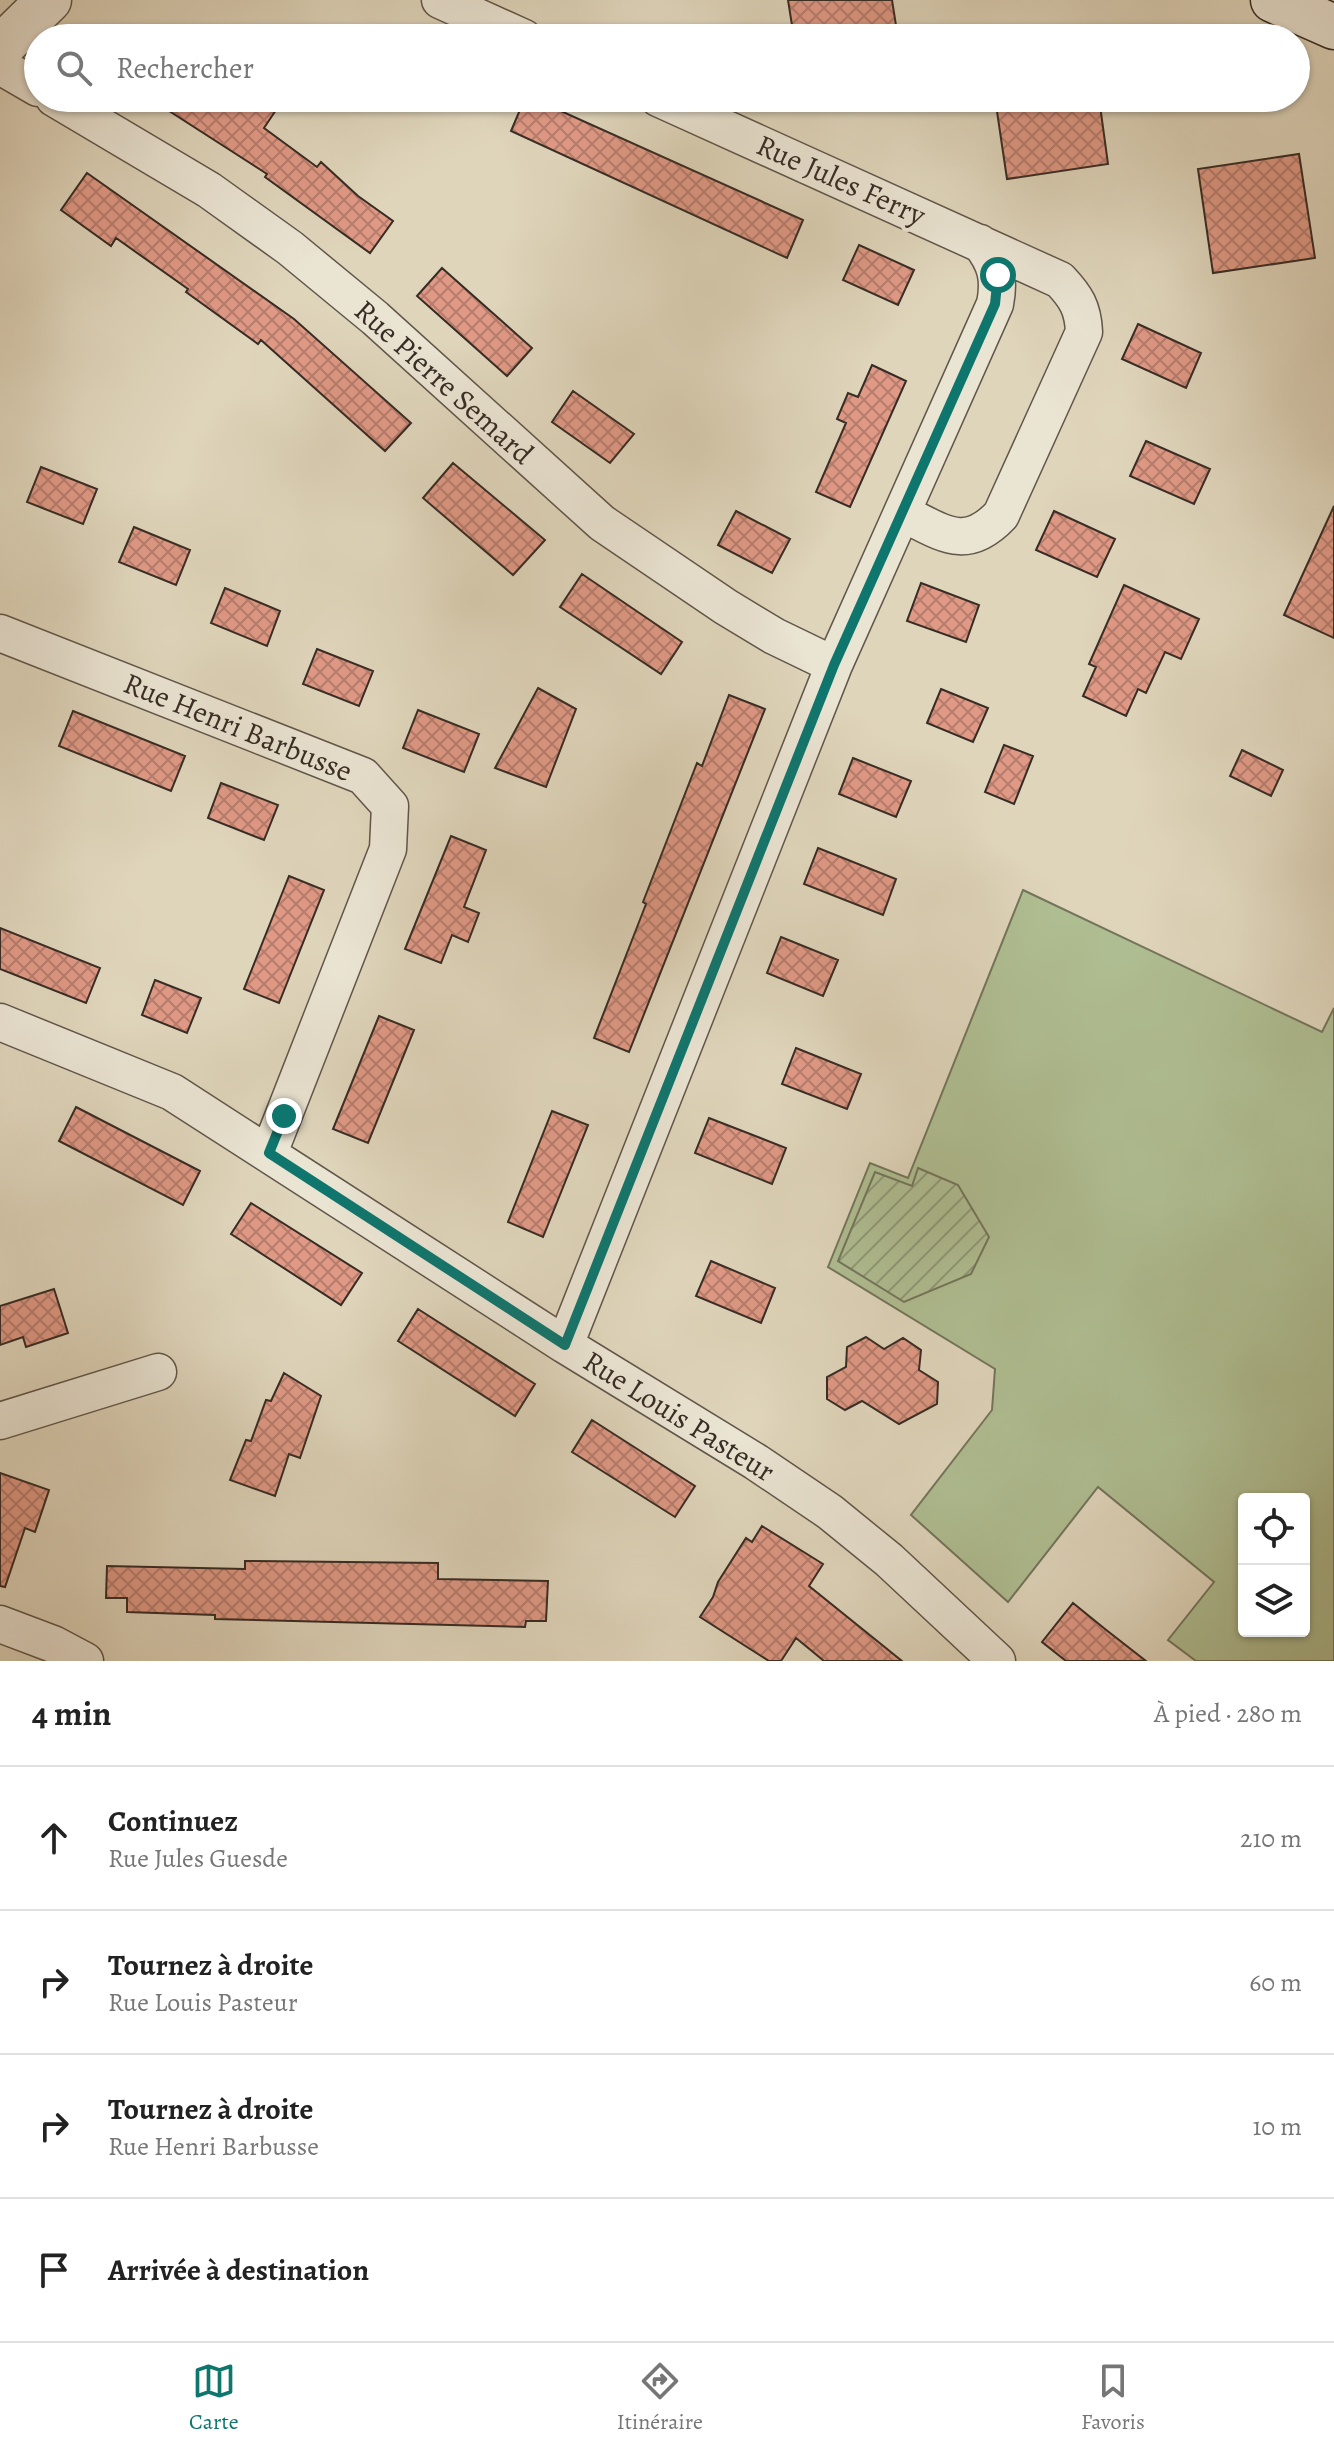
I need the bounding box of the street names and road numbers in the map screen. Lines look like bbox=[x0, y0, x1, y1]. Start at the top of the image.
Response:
street label: Rue Jules Ferry bbox=[750, 125, 932, 235]
street label: Rue Pierre Semard bbox=[346, 291, 543, 474]
street label: Rue Henri Barbusse bbox=[118, 663, 358, 791]
street label: Rue Louis Pasteur bbox=[576, 1341, 782, 1491]

